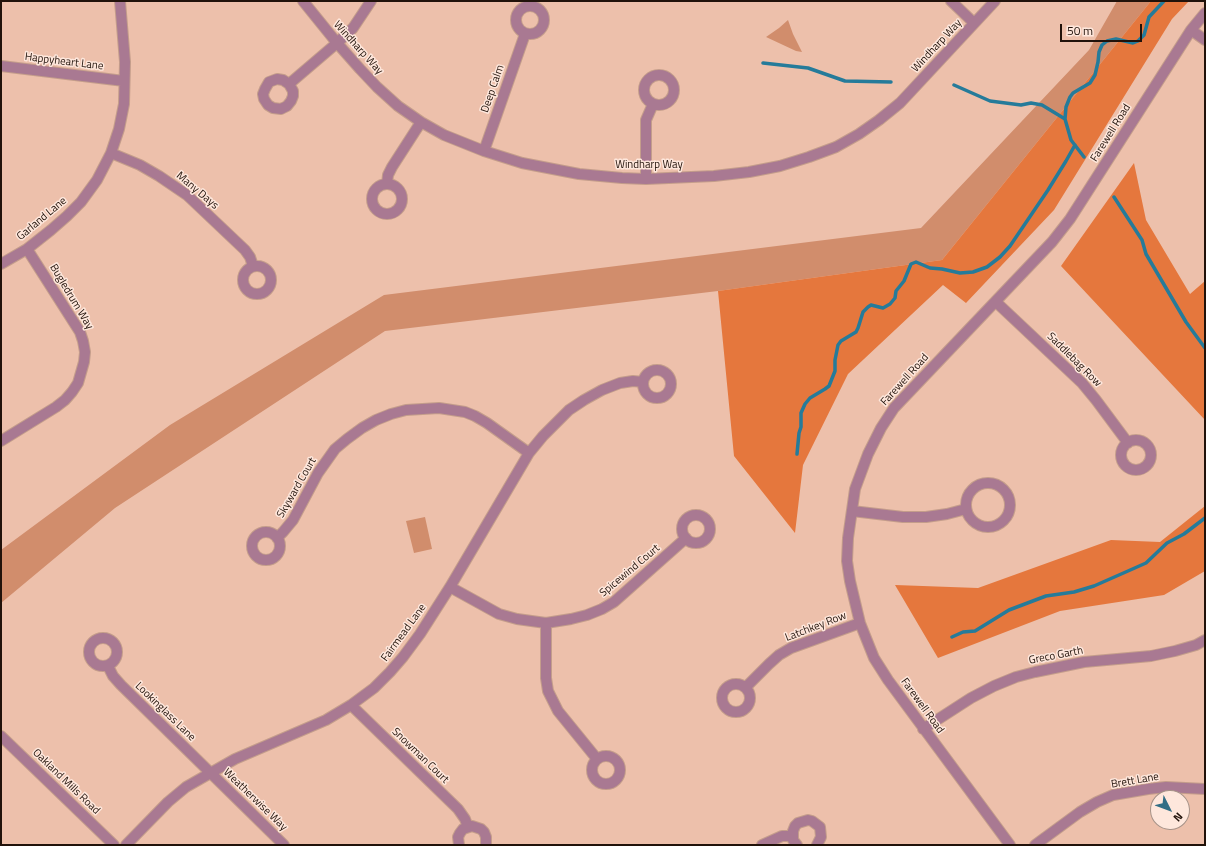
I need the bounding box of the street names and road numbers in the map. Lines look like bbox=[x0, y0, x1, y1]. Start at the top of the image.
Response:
street label: Windharp Way bbox=[909, 17, 965, 75]
street label: Windharp Way bbox=[330, 18, 386, 78]
street label: Happyheart Lane bbox=[24, 51, 104, 73]
street label: Deep Calm bbox=[479, 63, 507, 115]
street label: Farewell Road bbox=[1088, 102, 1134, 164]
street label: Windharp Way bbox=[615, 158, 683, 172]
street label: Many Days bbox=[173, 169, 221, 213]
street label: Garland Lane bbox=[15, 194, 69, 244]
street label: Bugledrum Way bbox=[46, 262, 96, 332]
street label: Saddlebag Row bbox=[1044, 330, 1104, 390]
street label: Farewell Road bbox=[878, 351, 932, 409]
street label: Skyward Court bbox=[274, 455, 320, 521]
street label: Spicewind Court bbox=[597, 542, 663, 600]
street label: Fairmead Lane bbox=[379, 602, 429, 664]
street label: Latchkey Row bbox=[784, 609, 848, 645]
street label: Greco Garth bbox=[1028, 644, 1084, 668]
street label: Farewell Road bbox=[897, 676, 947, 736]
street label: Lookinglass Lane bbox=[132, 680, 198, 744]
street label: Snowman Court bbox=[389, 725, 451, 787]
street label: Oakland Mills Road bbox=[30, 747, 102, 817]
street label: Weatherwise Way bbox=[220, 766, 290, 834]
street label: Brett Lane bbox=[1110, 770, 1160, 792]

